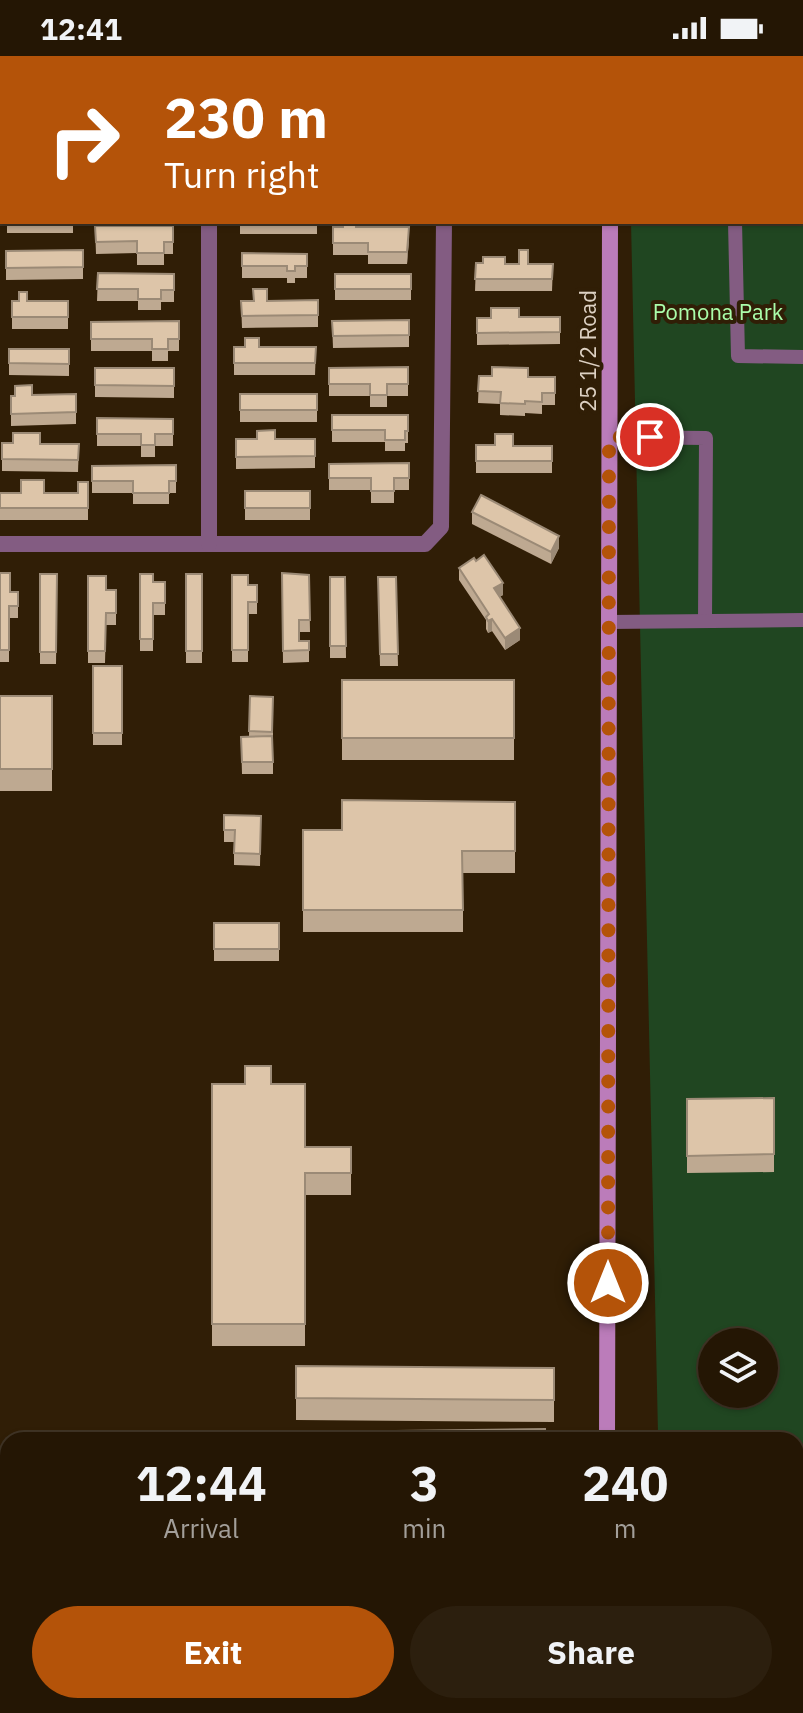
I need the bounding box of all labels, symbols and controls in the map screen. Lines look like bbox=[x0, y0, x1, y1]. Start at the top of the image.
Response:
text: 12:41 bbox=[40, 9, 122, 48]
text: 230 m bbox=[164, 81, 328, 153]
icon: right bbox=[32, 88, 136, 192]
text: Turn right bbox=[164, 151, 320, 198]
street label: 25 1/2 Road bbox=[573, 290, 602, 412]
park label: Pomona Park bbox=[653, 297, 784, 326]
pin bbox=[616, 403, 684, 471]
icon: arrive bbox=[628, 415, 672, 459]
position arrow bbox=[566, 1241, 650, 1325]
map controls bbox=[698, 1328, 778, 1408]
button: layers bbox=[698, 1328, 778, 1408]
text: 12:44 bbox=[136, 1452, 267, 1514]
text: 3 bbox=[410, 1452, 439, 1514]
text: 240 bbox=[582, 1452, 668, 1514]
text: Arrival bbox=[163, 1511, 239, 1545]
text: min bbox=[402, 1511, 446, 1545]
text: m bbox=[614, 1511, 636, 1545]
button: Exit bbox=[32, 1606, 394, 1698]
button: Share bbox=[410, 1606, 772, 1698]

